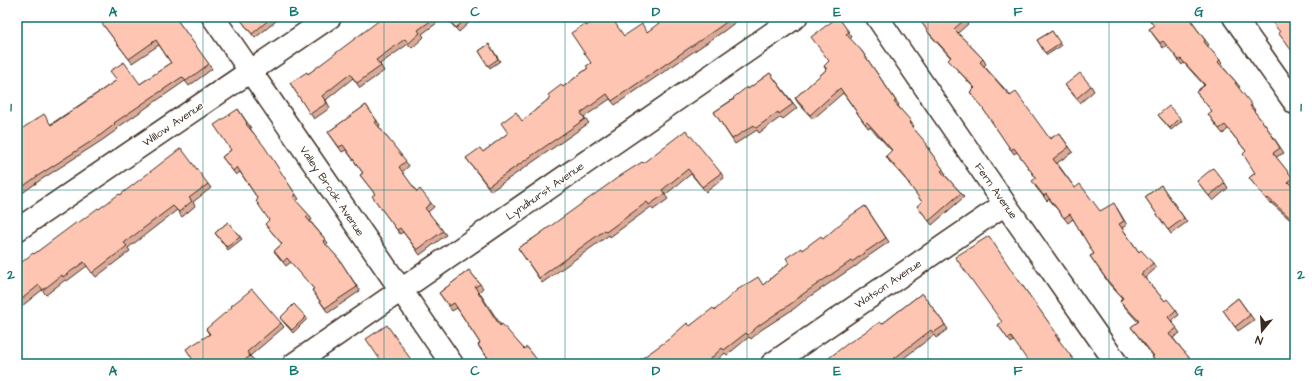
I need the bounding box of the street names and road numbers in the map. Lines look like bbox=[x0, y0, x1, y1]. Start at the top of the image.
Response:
street label: Willow Avenue bbox=[139, 98, 207, 150]
street label: Valley Brook Avenue bbox=[295, 143, 368, 240]
street label: Lyndhurst Avenue bbox=[503, 158, 588, 224]
street label: Fern Avenue bbox=[971, 160, 1021, 222]
street label: Watson Avenue bbox=[852, 256, 924, 312]

